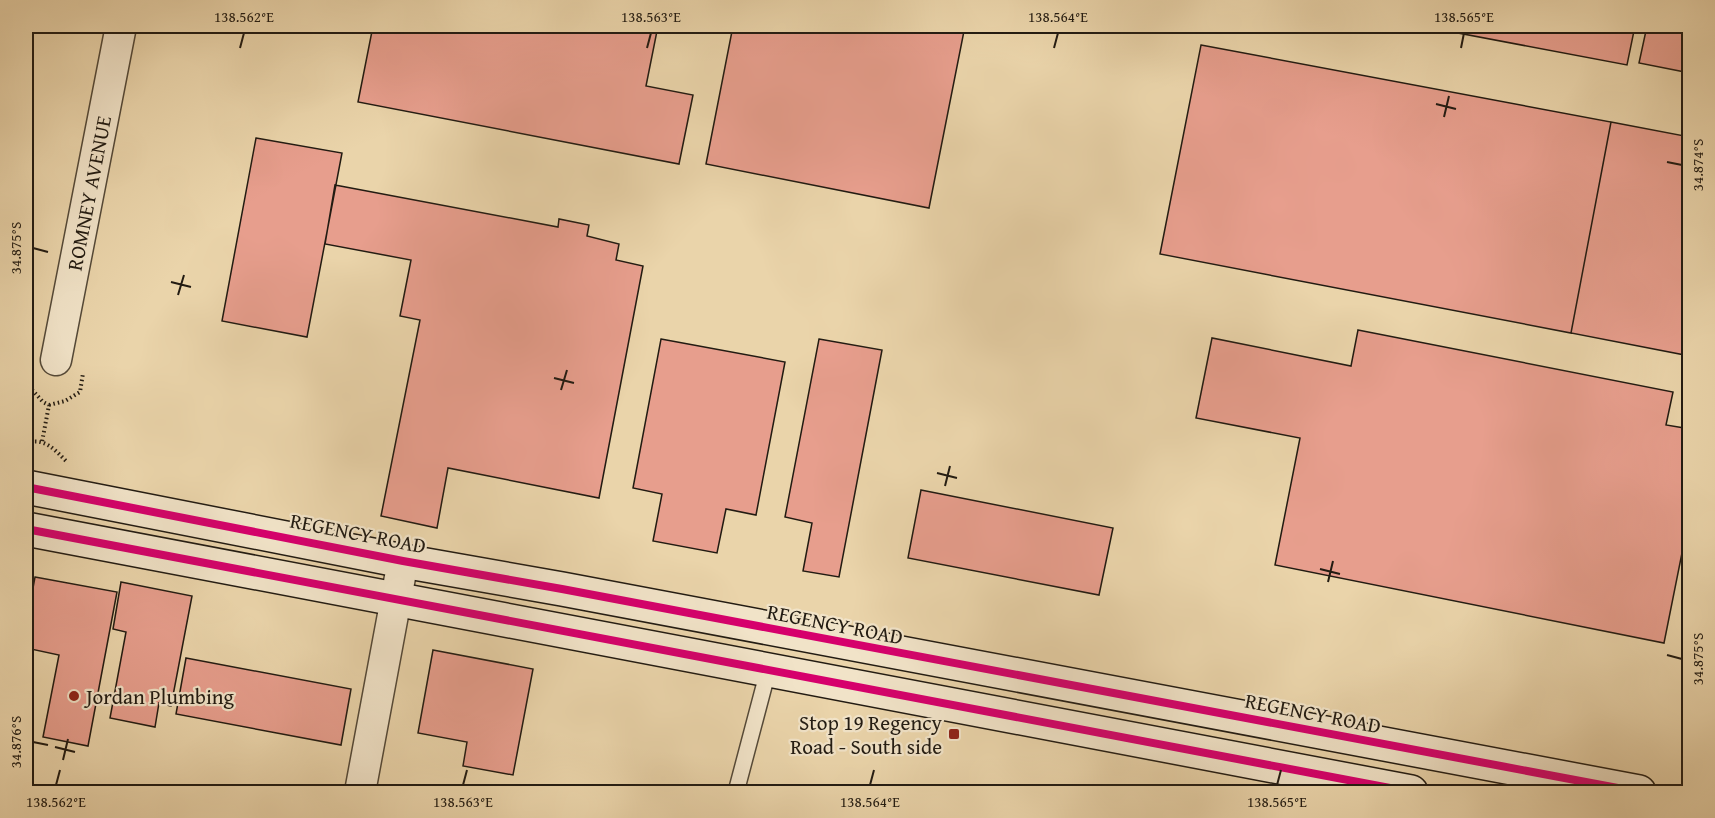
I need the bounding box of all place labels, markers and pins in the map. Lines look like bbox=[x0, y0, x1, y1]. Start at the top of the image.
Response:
place label: Jordan Plumbing bbox=[83, 681, 235, 712]
marker: Jordan Plumbing bbox=[67, 689, 81, 703]
place label: Stop 19 Regency Road - South side bbox=[790, 707, 943, 762]
marker: Stop 19 Regency Road - South side bbox=[947, 727, 961, 741]

